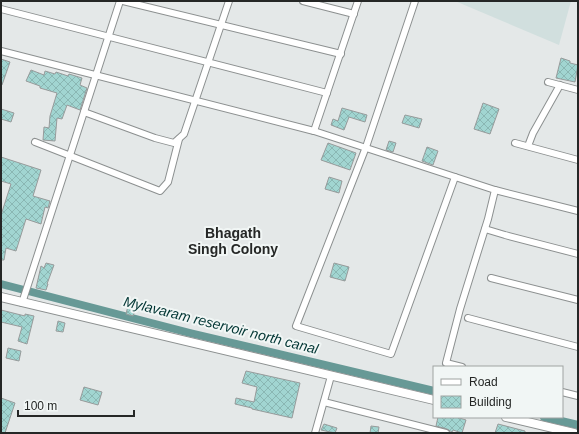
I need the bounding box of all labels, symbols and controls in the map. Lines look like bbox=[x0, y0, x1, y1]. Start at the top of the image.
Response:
district label: Bhagath Singh Colony bbox=[188, 225, 278, 257]
water label: Mylavaram reservoir north canal bbox=[122, 293, 321, 357]
legend bbox=[433, 366, 563, 418]
text: Road bbox=[469, 375, 498, 389]
scale bar bbox=[18, 392, 134, 418]
text: Building bbox=[469, 395, 512, 409]
text: 100 m bbox=[24, 399, 57, 413]

